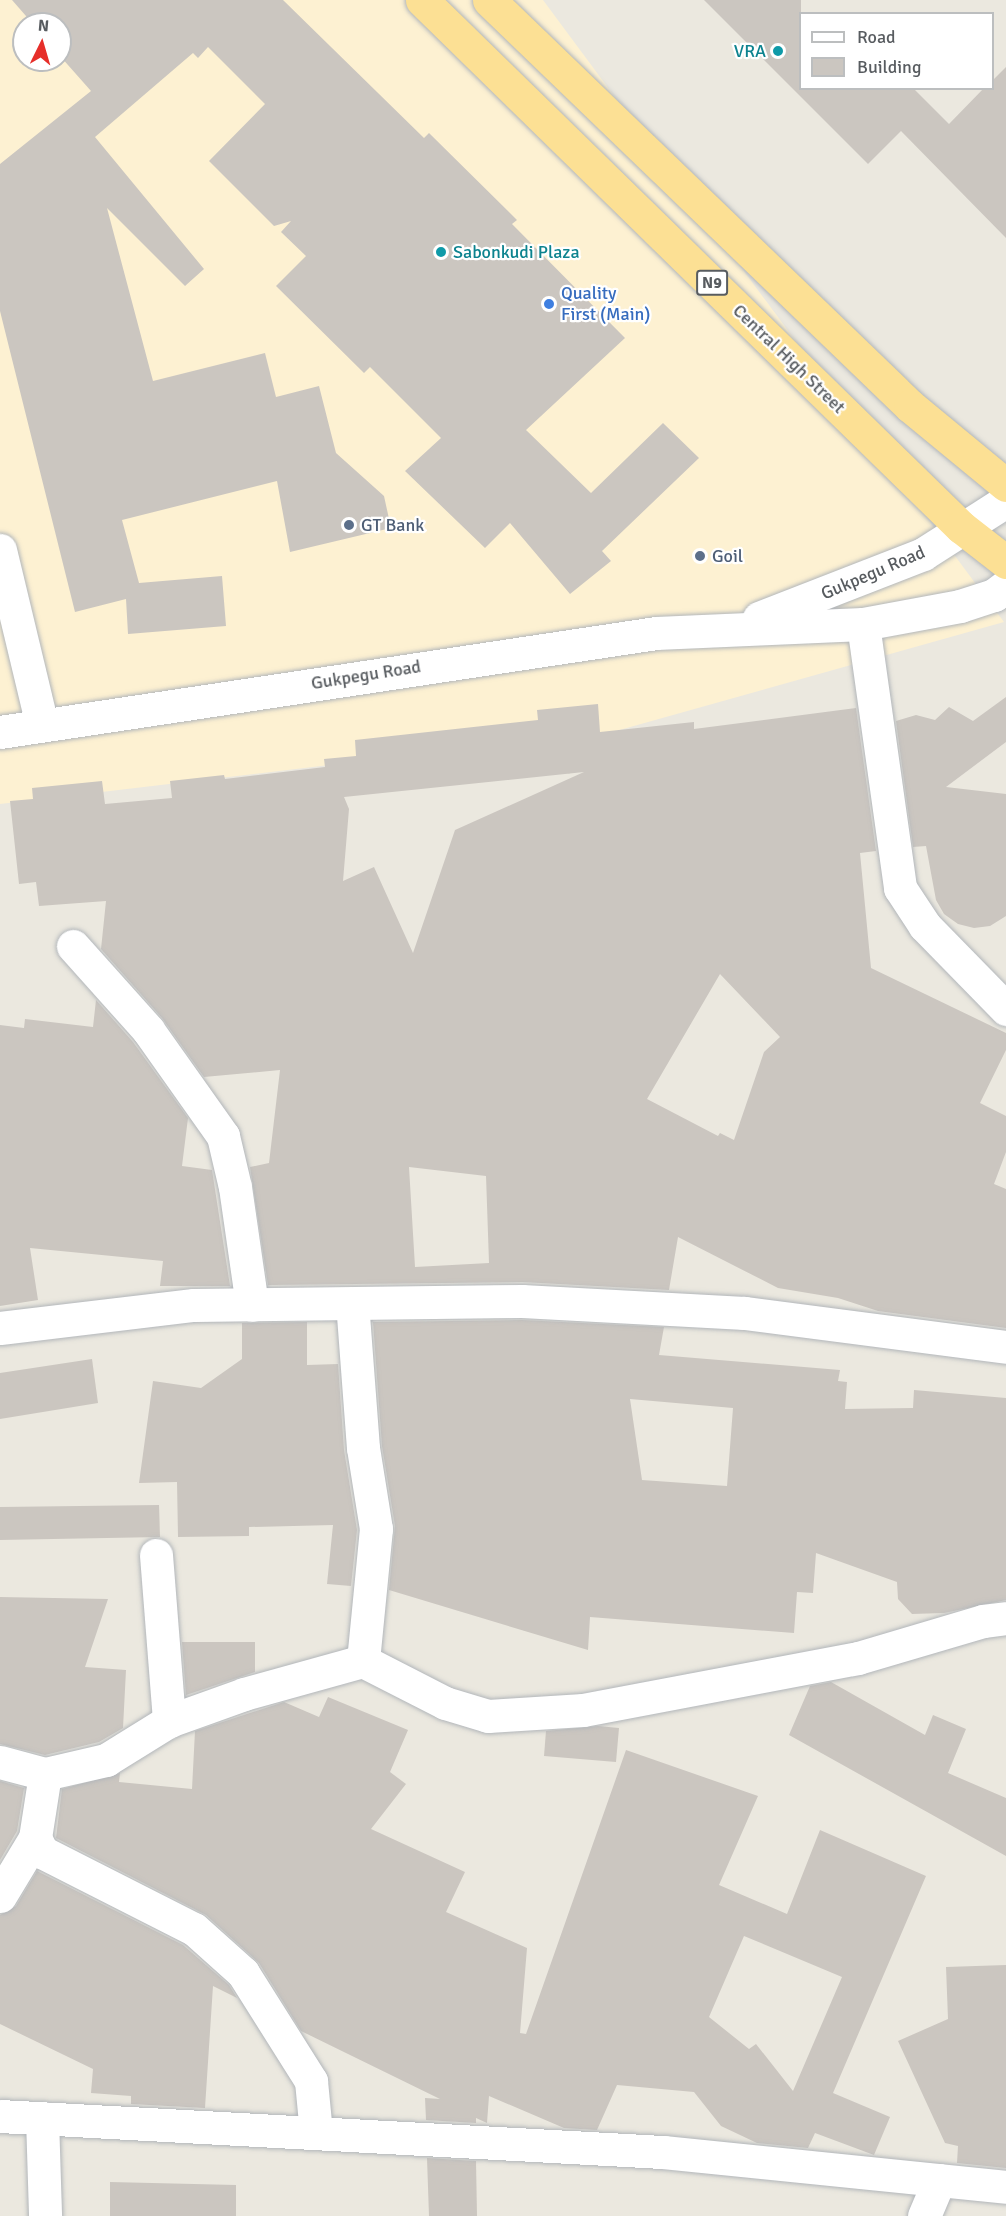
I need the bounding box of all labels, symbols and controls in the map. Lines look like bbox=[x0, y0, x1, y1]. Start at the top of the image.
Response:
north arrow bbox=[12, 12, 72, 72]
legend bbox=[799, 12, 994, 90]
text: N bbox=[37, 16, 50, 37]
text: Road bbox=[857, 26, 896, 48]
place label: VRA bbox=[734, 40, 766, 62]
marker: VRA bbox=[771, 44, 785, 58]
text: Building bbox=[857, 56, 921, 78]
place label: Sabonkudi Plaza bbox=[453, 241, 580, 263]
marker: Sabonkudi Plaza bbox=[434, 245, 448, 259]
road number: N9 bbox=[696, 270, 728, 296]
place label: Quality First (Main) bbox=[561, 283, 650, 326]
marker: Quality First (Main) bbox=[542, 297, 556, 311]
street label: Central High Street bbox=[728, 300, 850, 418]
place label: GT Bank bbox=[361, 514, 424, 536]
marker: GT Bank bbox=[342, 518, 356, 532]
street label: Gukpegu Road bbox=[818, 541, 928, 605]
place label: Goil bbox=[712, 545, 743, 567]
marker: Goil bbox=[693, 549, 707, 563]
street label: Gukpegu Road bbox=[310, 656, 422, 694]

